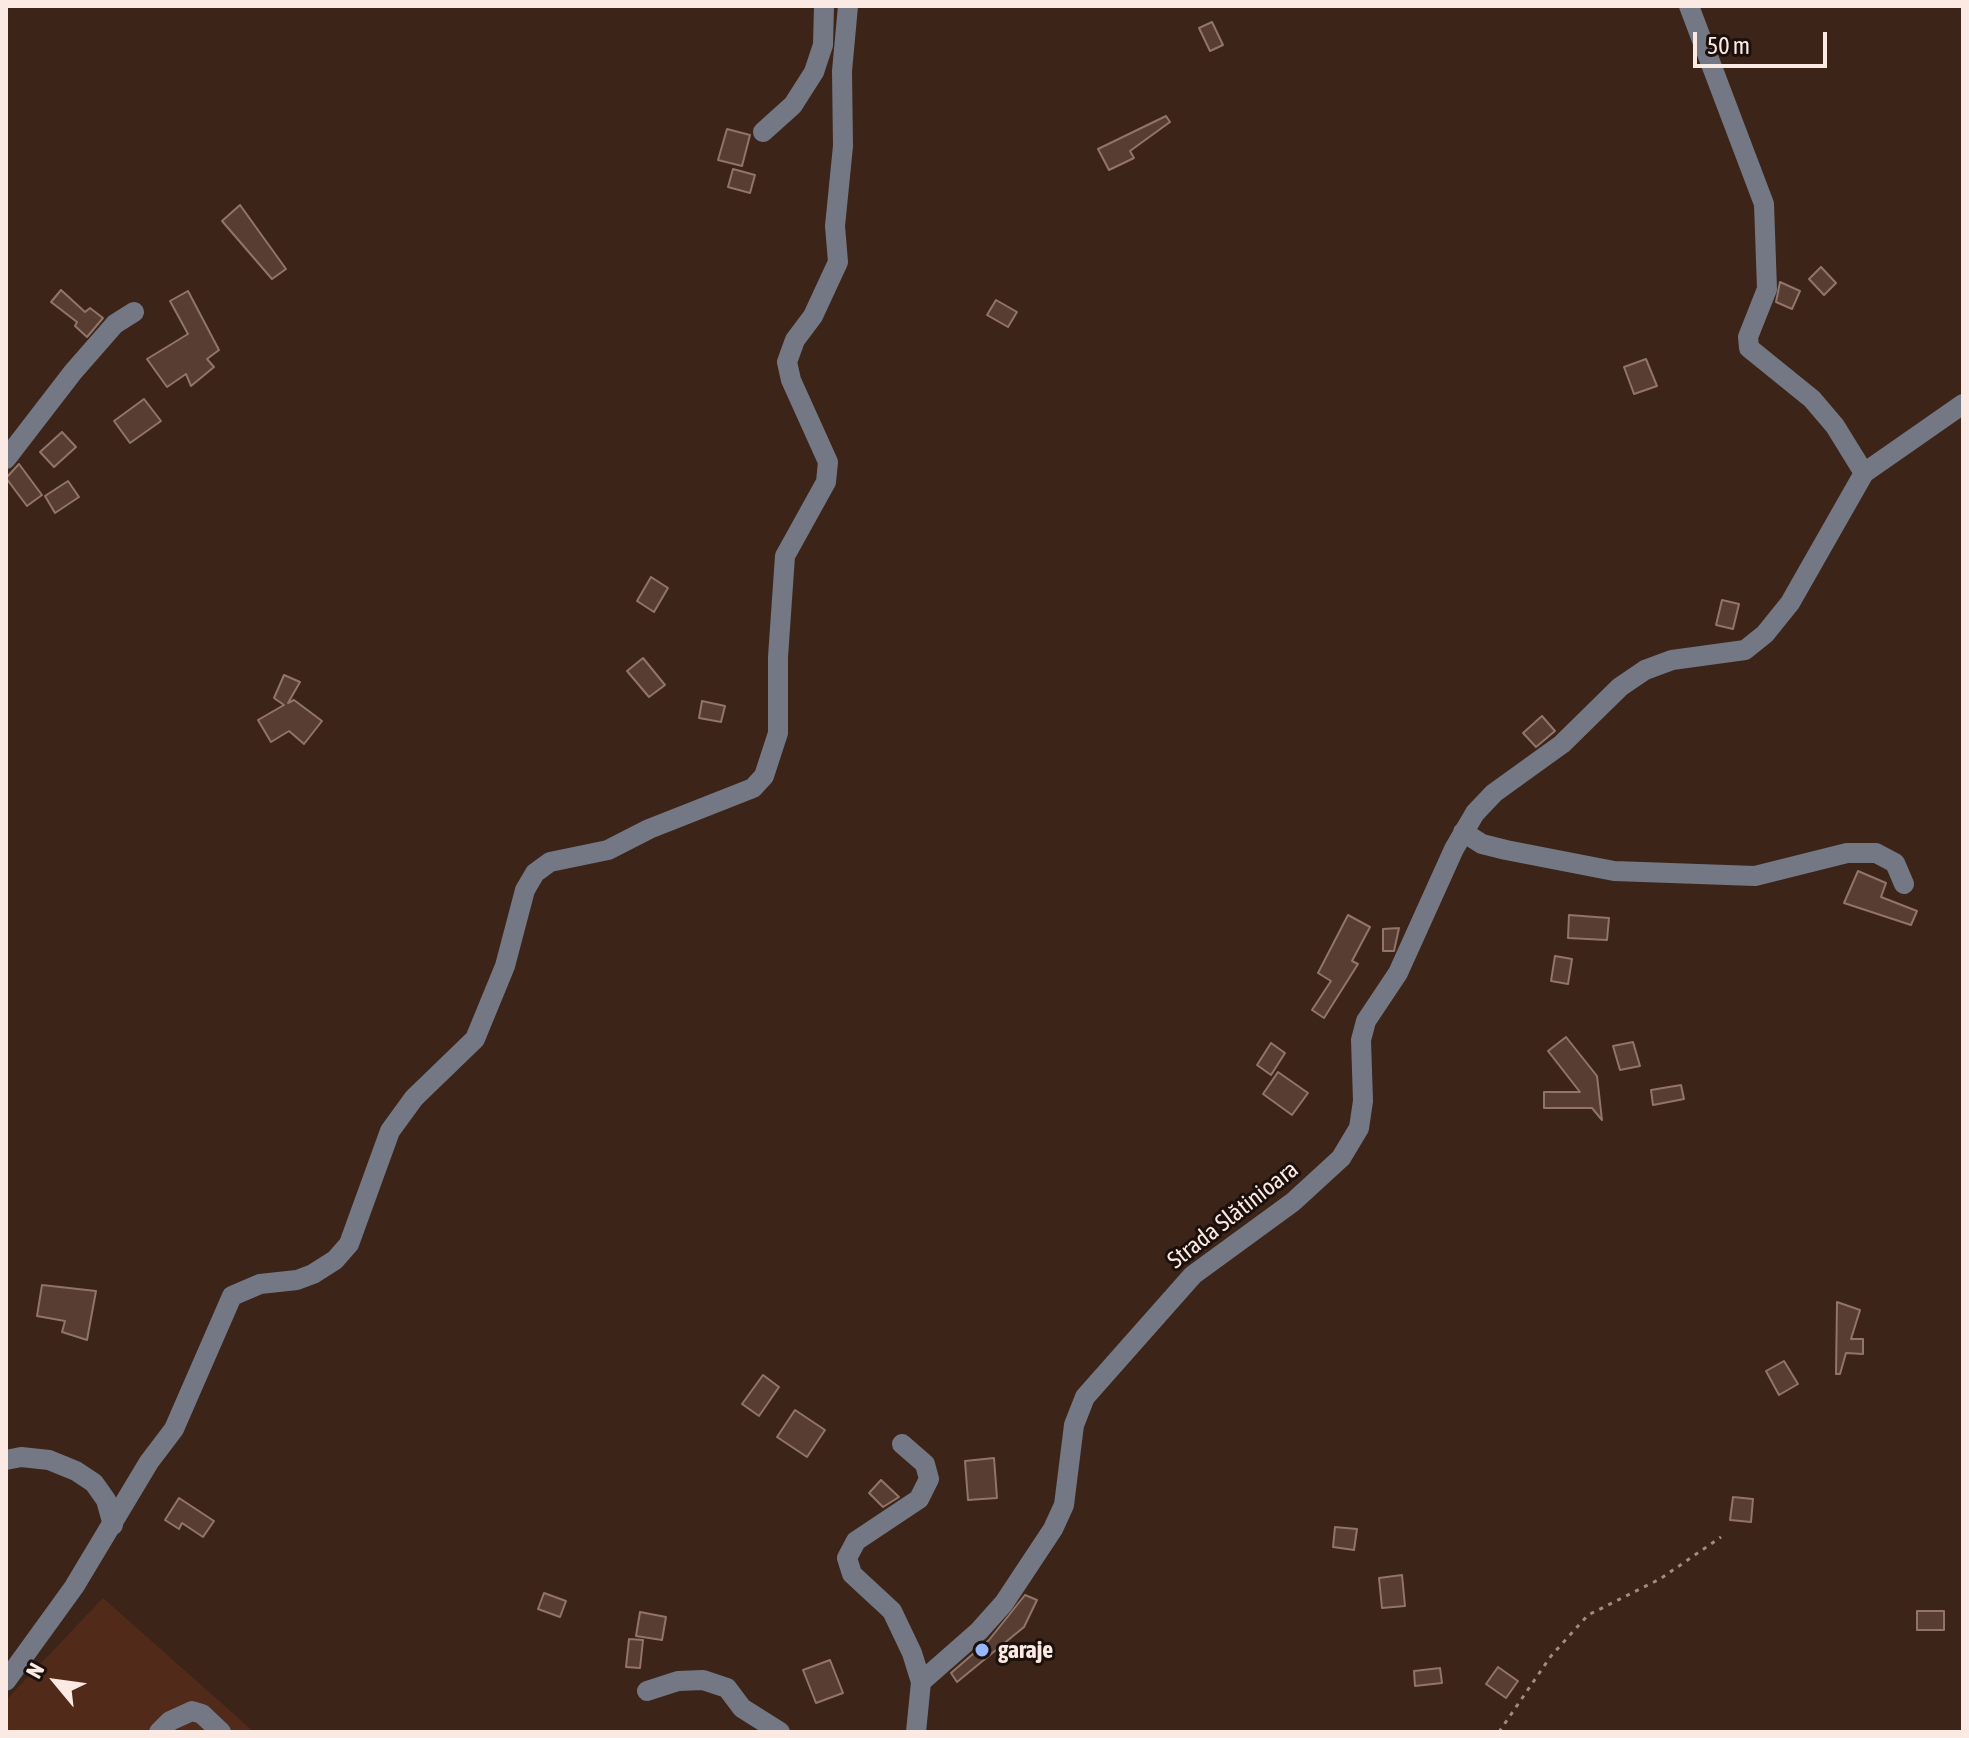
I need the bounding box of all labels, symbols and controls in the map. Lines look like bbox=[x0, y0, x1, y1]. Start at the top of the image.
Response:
scale bar bbox=[1697, 16, 1831, 66]
text: 50 m bbox=[1707, 32, 1750, 59]
street label: Strada Slătinioara bbox=[1162, 1155, 1304, 1275]
place label: garaje bbox=[998, 1636, 1053, 1664]
marker: garaje bbox=[973, 1641, 991, 1659]
north arrow bbox=[16, 1642, 96, 1722]
text: N bbox=[20, 1658, 50, 1682]

